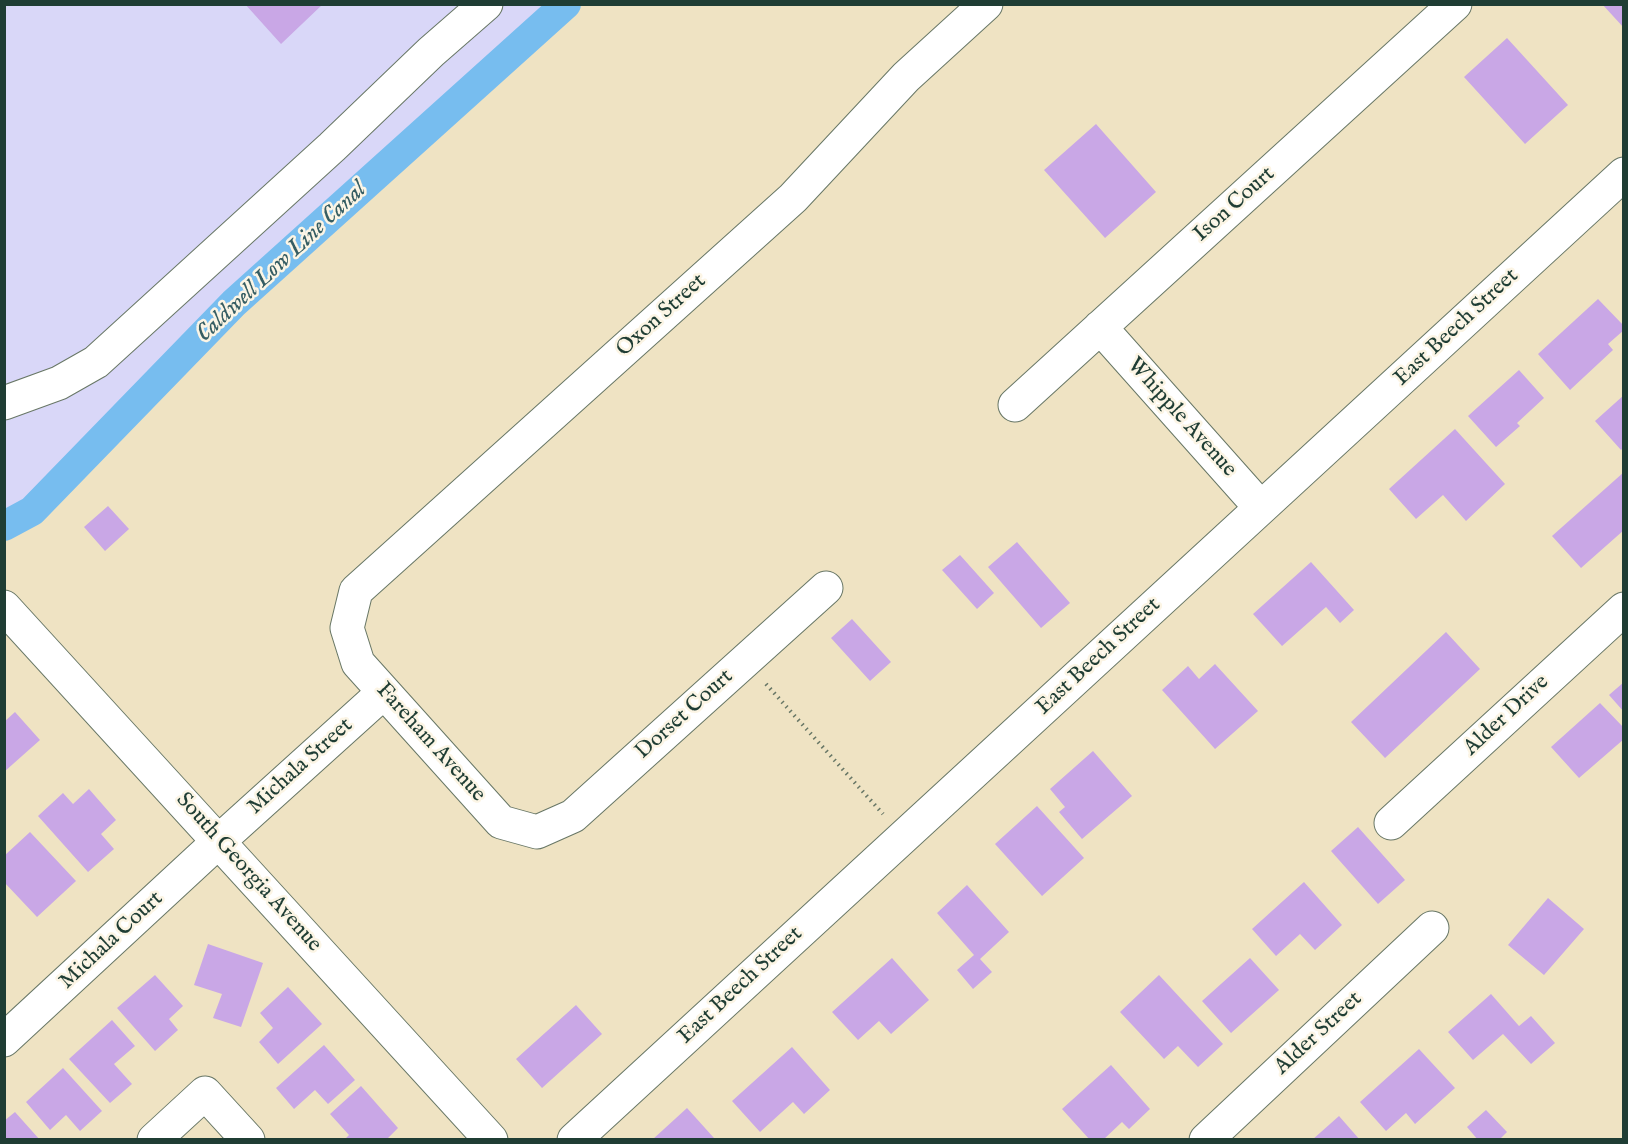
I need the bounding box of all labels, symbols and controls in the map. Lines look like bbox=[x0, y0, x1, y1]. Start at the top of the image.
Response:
street label: Ison Court bbox=[1189, 162, 1281, 248]
water label: Caldwell Low Line Canal bbox=[191, 177, 373, 349]
street label: East Beech Street bbox=[1389, 264, 1525, 392]
street label: Oxon Street bbox=[612, 269, 712, 363]
street label: Whipple Avenue bbox=[1121, 353, 1241, 483]
street label: East Beech Street bbox=[1031, 593, 1167, 721]
street label: Dorset Court bbox=[631, 664, 739, 766]
street label: Alder Drive bbox=[1459, 670, 1555, 762]
street label: Fareham Avenue bbox=[369, 678, 491, 808]
street label: Michala Street bbox=[243, 713, 359, 821]
street label: South Georgia Avenue bbox=[169, 788, 327, 958]
street label: Michala Court bbox=[55, 886, 169, 996]
street label: East Beech Street bbox=[673, 922, 809, 1050]
street label: Alder Street bbox=[1270, 987, 1368, 1081]

